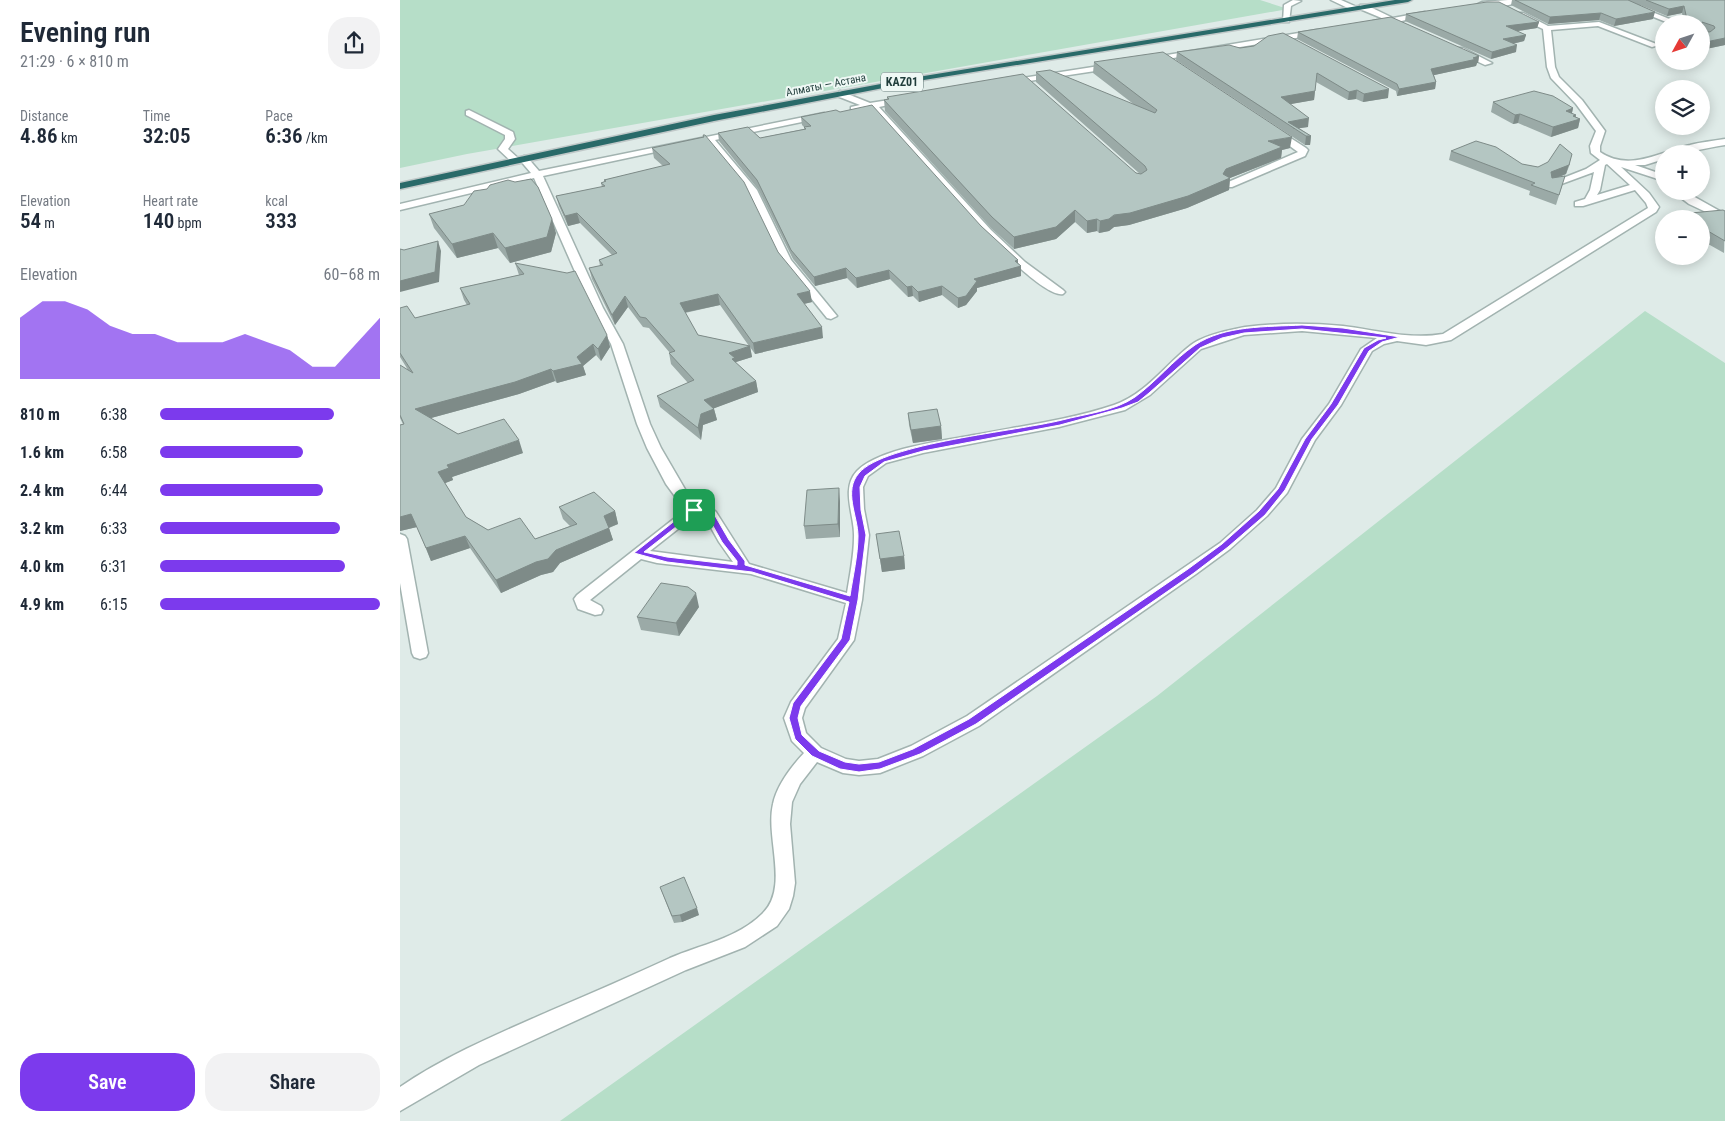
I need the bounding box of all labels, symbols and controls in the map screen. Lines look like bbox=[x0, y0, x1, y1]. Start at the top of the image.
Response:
north arrow bbox=[1655, 15, 1710, 70]
map controls bbox=[1655, 15, 1710, 265]
text: Evening run bbox=[20, 16, 150, 49]
button: share bbox=[328, 17, 380, 69]
text: 21:29 · 6 × 810 m bbox=[20, 52, 129, 71]
street label: Алматы — Астана bbox=[785, 71, 867, 99]
road number: KАZ01 bbox=[881, 72, 923, 91]
button: layers bbox=[1655, 80, 1710, 135]
text: Distance bbox=[20, 108, 68, 124]
text: Time bbox=[143, 108, 170, 124]
text: Pace bbox=[265, 108, 293, 124]
text: 4.86 bbox=[20, 124, 58, 148]
text: 32:05 bbox=[143, 124, 190, 148]
text: 6:36 bbox=[265, 124, 303, 148]
text: km bbox=[58, 130, 78, 146]
text: /km bbox=[303, 130, 328, 146]
button: + bbox=[1655, 145, 1710, 200]
text: Elevation bbox=[20, 193, 70, 209]
text: Heart rate bbox=[143, 193, 198, 209]
text: kcal bbox=[265, 193, 288, 209]
text: 54 bbox=[20, 209, 41, 233]
text: 140 bbox=[143, 209, 174, 233]
text: 333 bbox=[265, 209, 297, 233]
button: − bbox=[1655, 210, 1710, 265]
text: m bbox=[41, 215, 55, 231]
text: bpm bbox=[174, 215, 202, 231]
text: Elevation bbox=[20, 265, 78, 284]
text: 60–68 m bbox=[324, 265, 380, 284]
text: 810 m bbox=[20, 405, 60, 424]
text: 6:38 bbox=[100, 405, 127, 424]
text: 1.6 km bbox=[20, 443, 64, 462]
text: 6:58 bbox=[100, 443, 127, 462]
text: 2.4 km bbox=[20, 481, 64, 500]
text: 6:44 bbox=[100, 481, 127, 500]
pin bbox=[673, 489, 715, 531]
icon: arrive bbox=[680, 496, 708, 524]
text: 3.2 km bbox=[20, 519, 64, 538]
text: 6:33 bbox=[100, 519, 127, 538]
text: 4.0 km bbox=[20, 557, 64, 576]
text: 6:31 bbox=[100, 557, 127, 576]
text: 4.9 km bbox=[20, 595, 64, 614]
text: 6:15 bbox=[100, 595, 127, 614]
button: Save bbox=[20, 1053, 195, 1111]
button: Share bbox=[205, 1053, 380, 1111]

